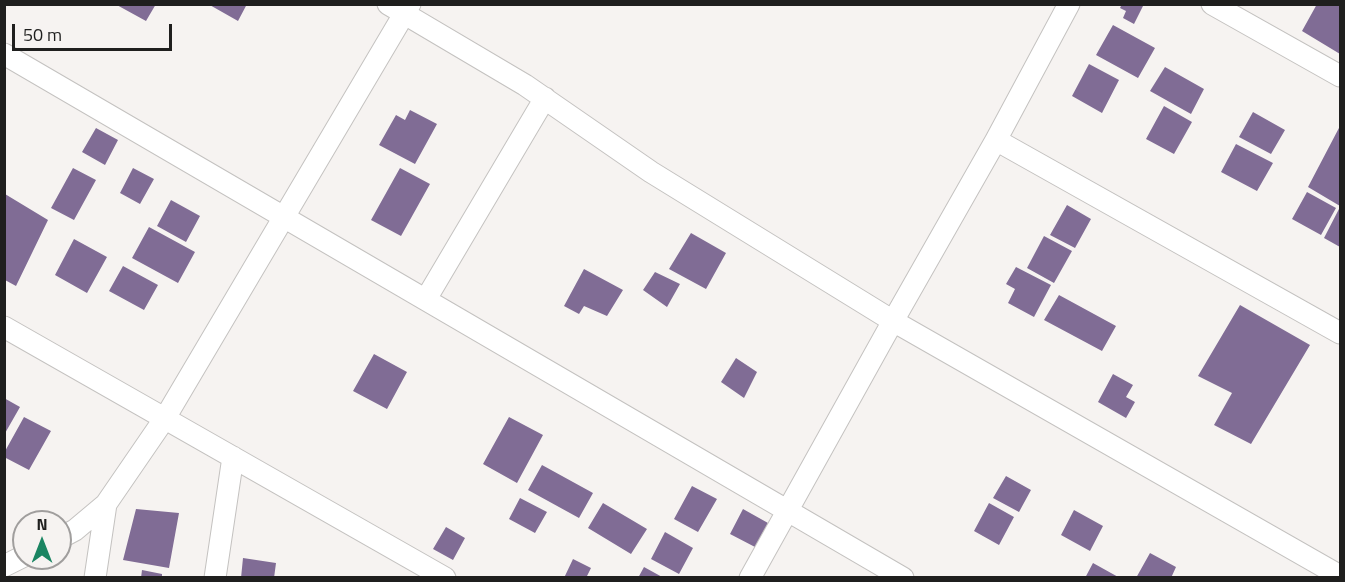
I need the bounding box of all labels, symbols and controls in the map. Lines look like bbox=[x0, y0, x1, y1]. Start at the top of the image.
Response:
scale bar bbox=[15, 12, 176, 50]
text: 50 m bbox=[23, 21, 62, 48]
north arrow bbox=[12, 510, 72, 570]
text: N bbox=[36, 512, 48, 536]

